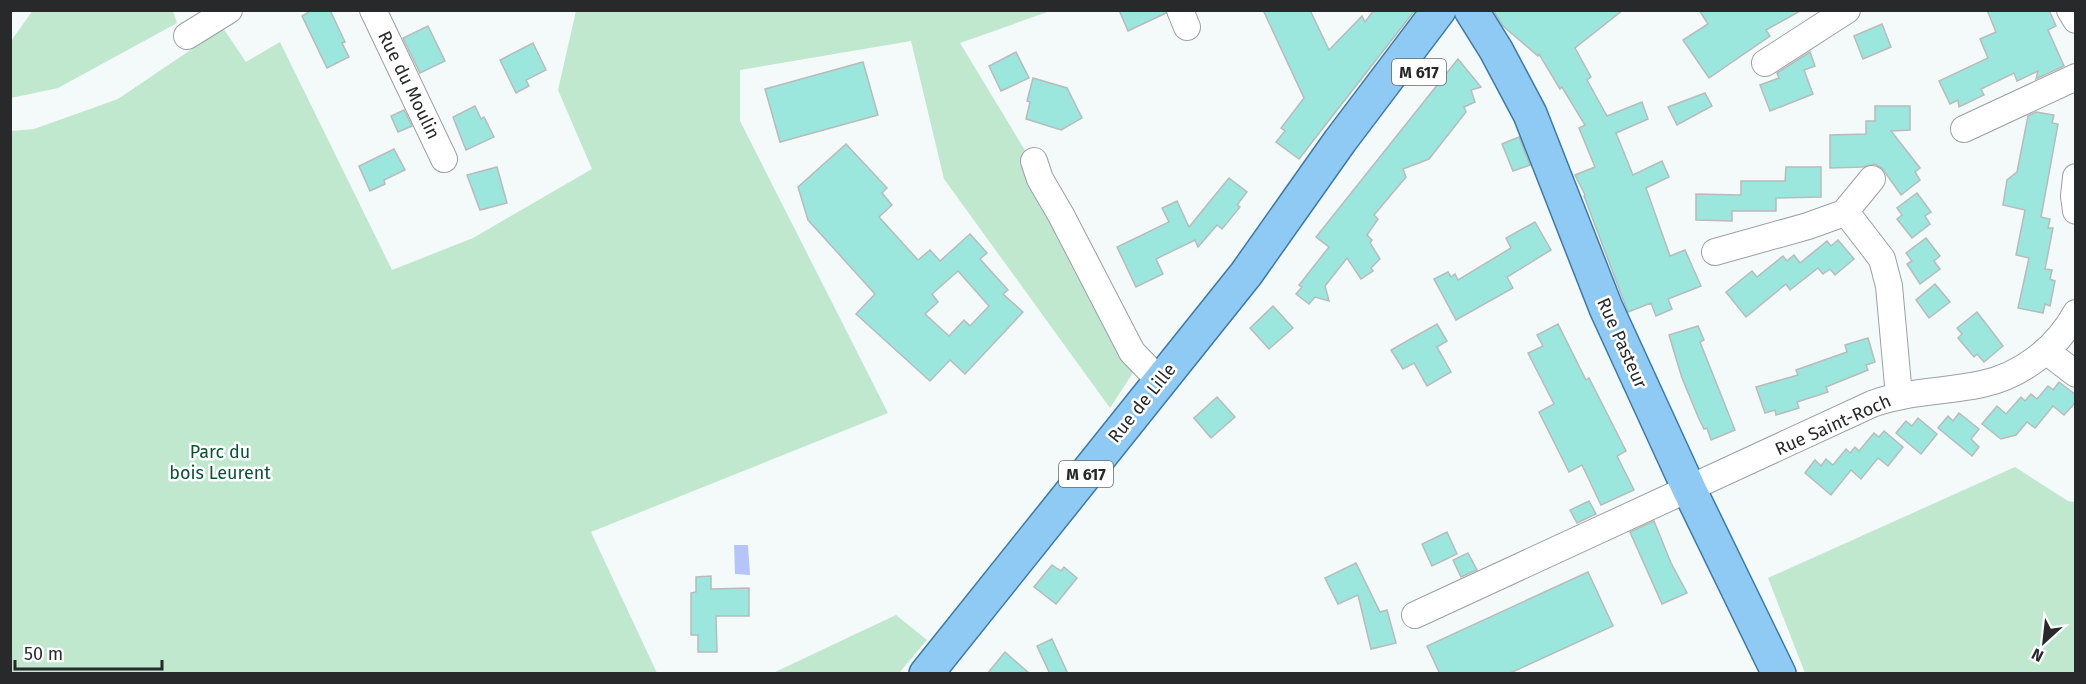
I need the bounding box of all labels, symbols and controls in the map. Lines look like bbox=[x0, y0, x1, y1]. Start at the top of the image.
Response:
street label: Rue du Moulin bbox=[373, 27, 445, 143]
road number: M 617 bbox=[1392, 59, 1446, 85]
street label: Rue Pasteur bbox=[1592, 294, 1652, 392]
street label: Rue de Lille bbox=[1103, 359, 1181, 447]
street label: Rue Saint-Roch bbox=[1772, 390, 1894, 460]
park label: Parc du bois Leurent bbox=[169, 441, 271, 484]
road number: M 617 bbox=[1059, 461, 1113, 487]
north arrow bbox=[2014, 612, 2074, 672]
scale bar bbox=[15, 633, 162, 671]
text: 50 m bbox=[24, 643, 63, 665]
text: N bbox=[2028, 644, 2046, 666]

